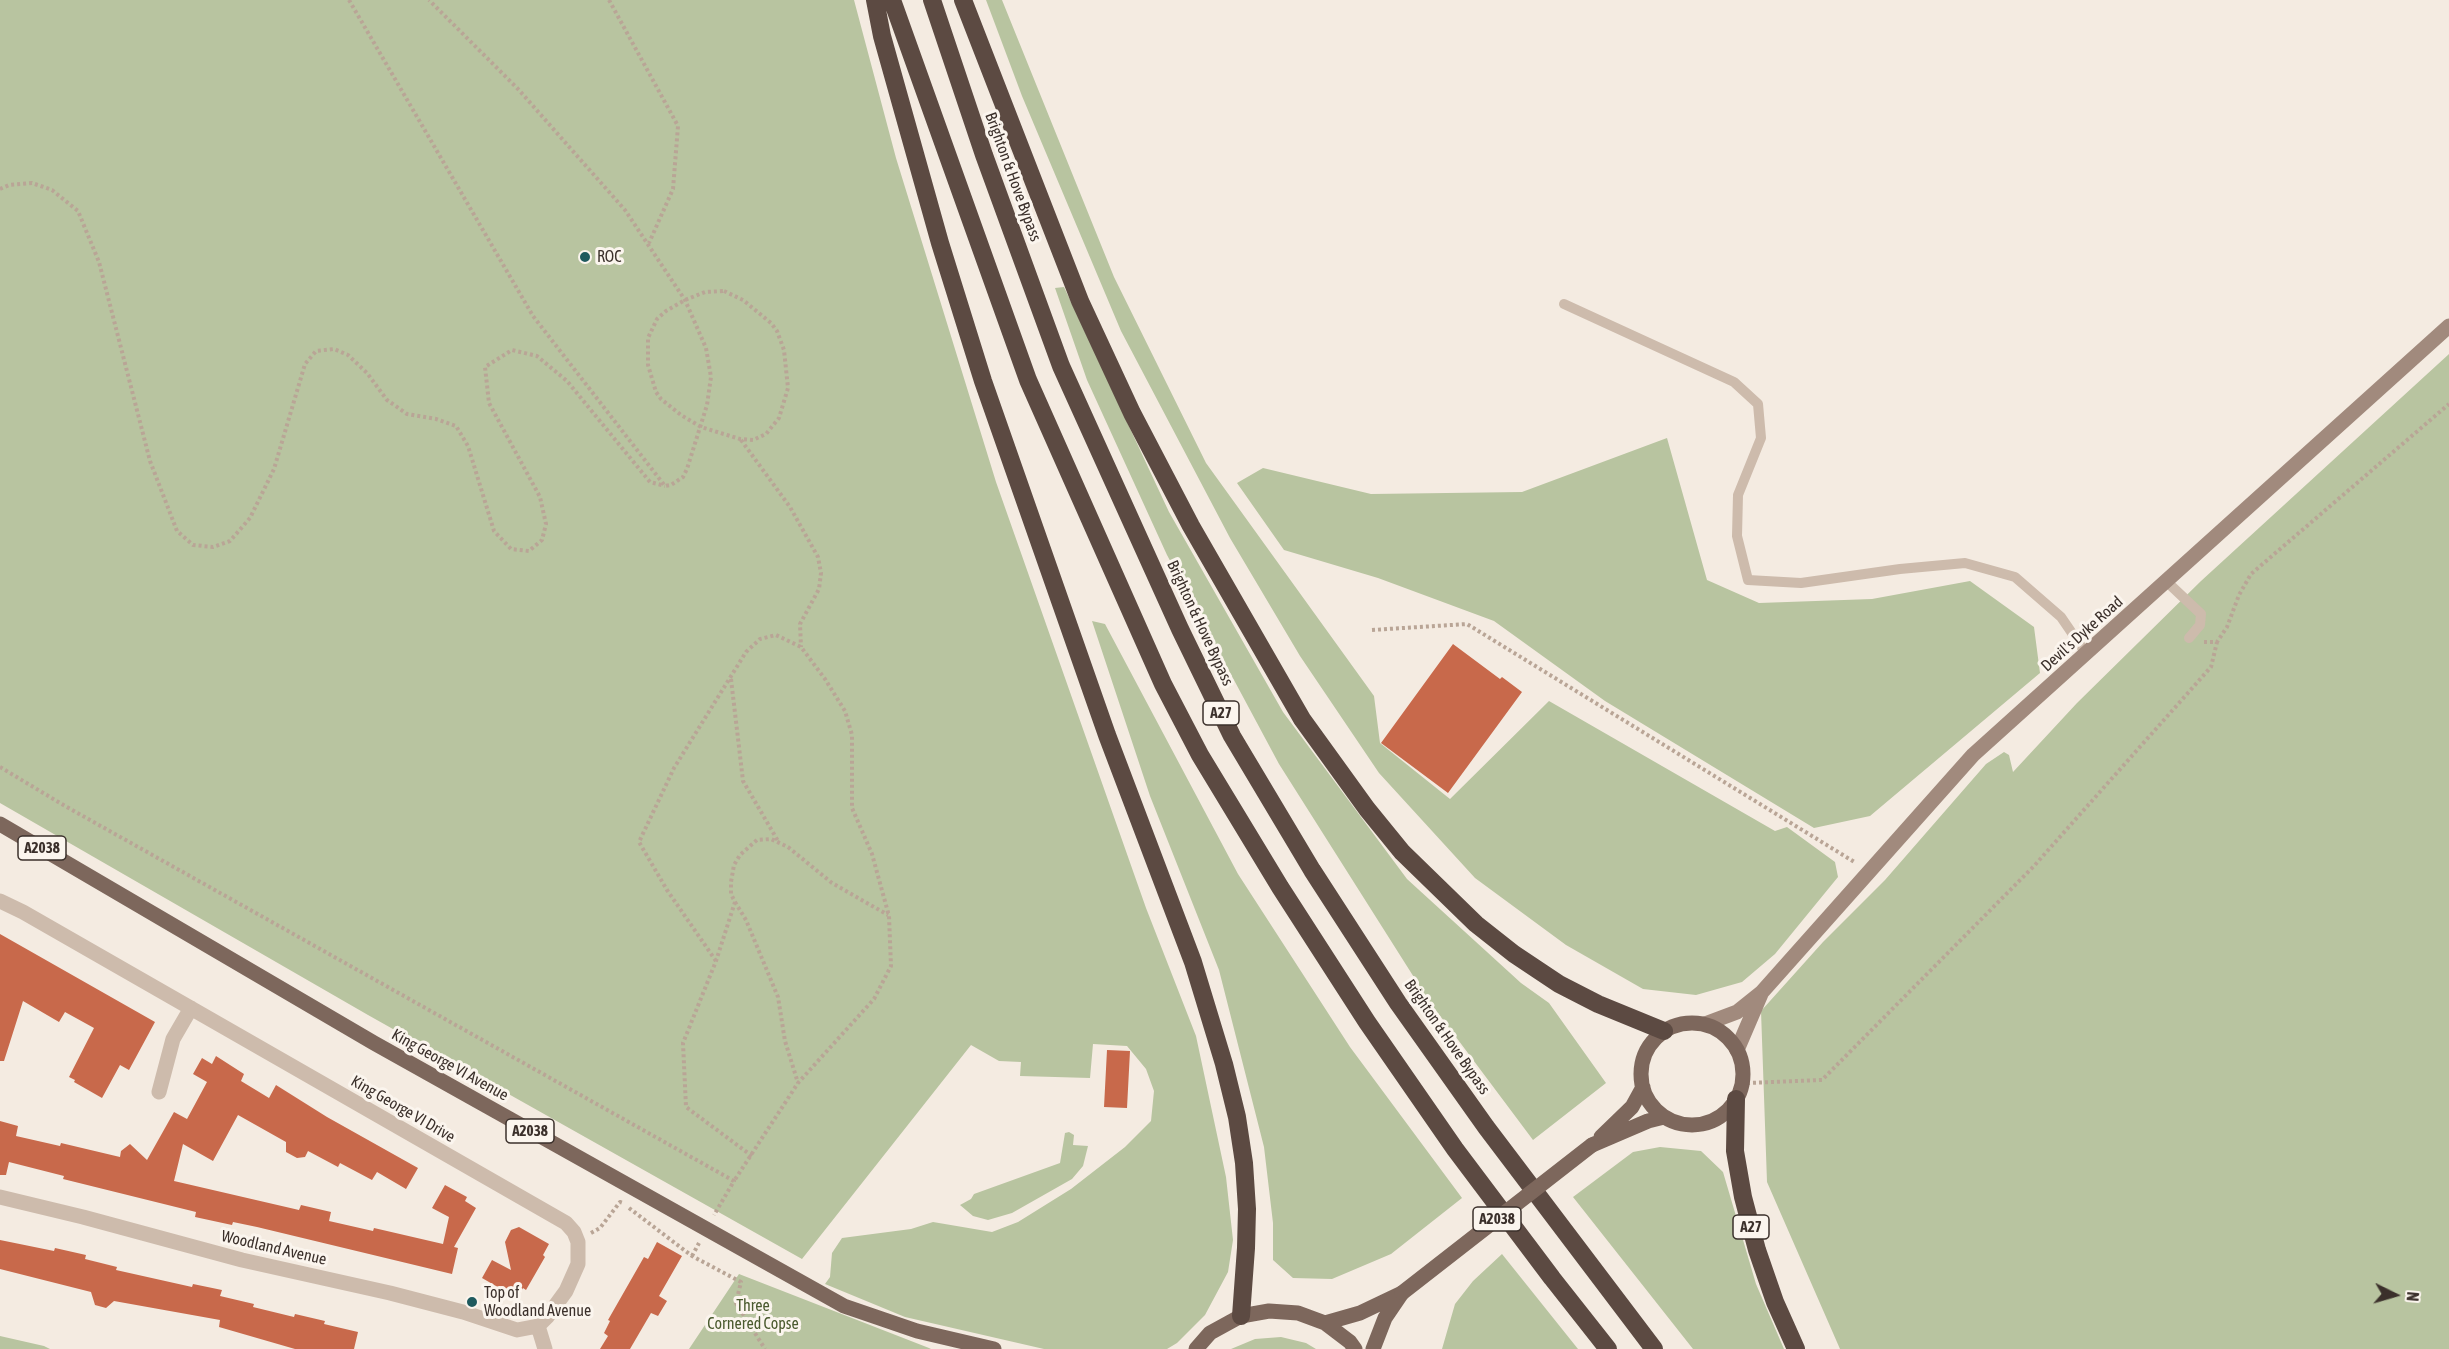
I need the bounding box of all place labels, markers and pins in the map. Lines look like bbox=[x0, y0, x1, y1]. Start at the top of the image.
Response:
place label: ROC bbox=[597, 247, 621, 267]
marker: ROC bbox=[578, 250, 592, 264]
place label: Top of Woodland Avenue bbox=[484, 1283, 591, 1321]
marker: Top of Woodland Avenue bbox=[465, 1295, 479, 1309]

